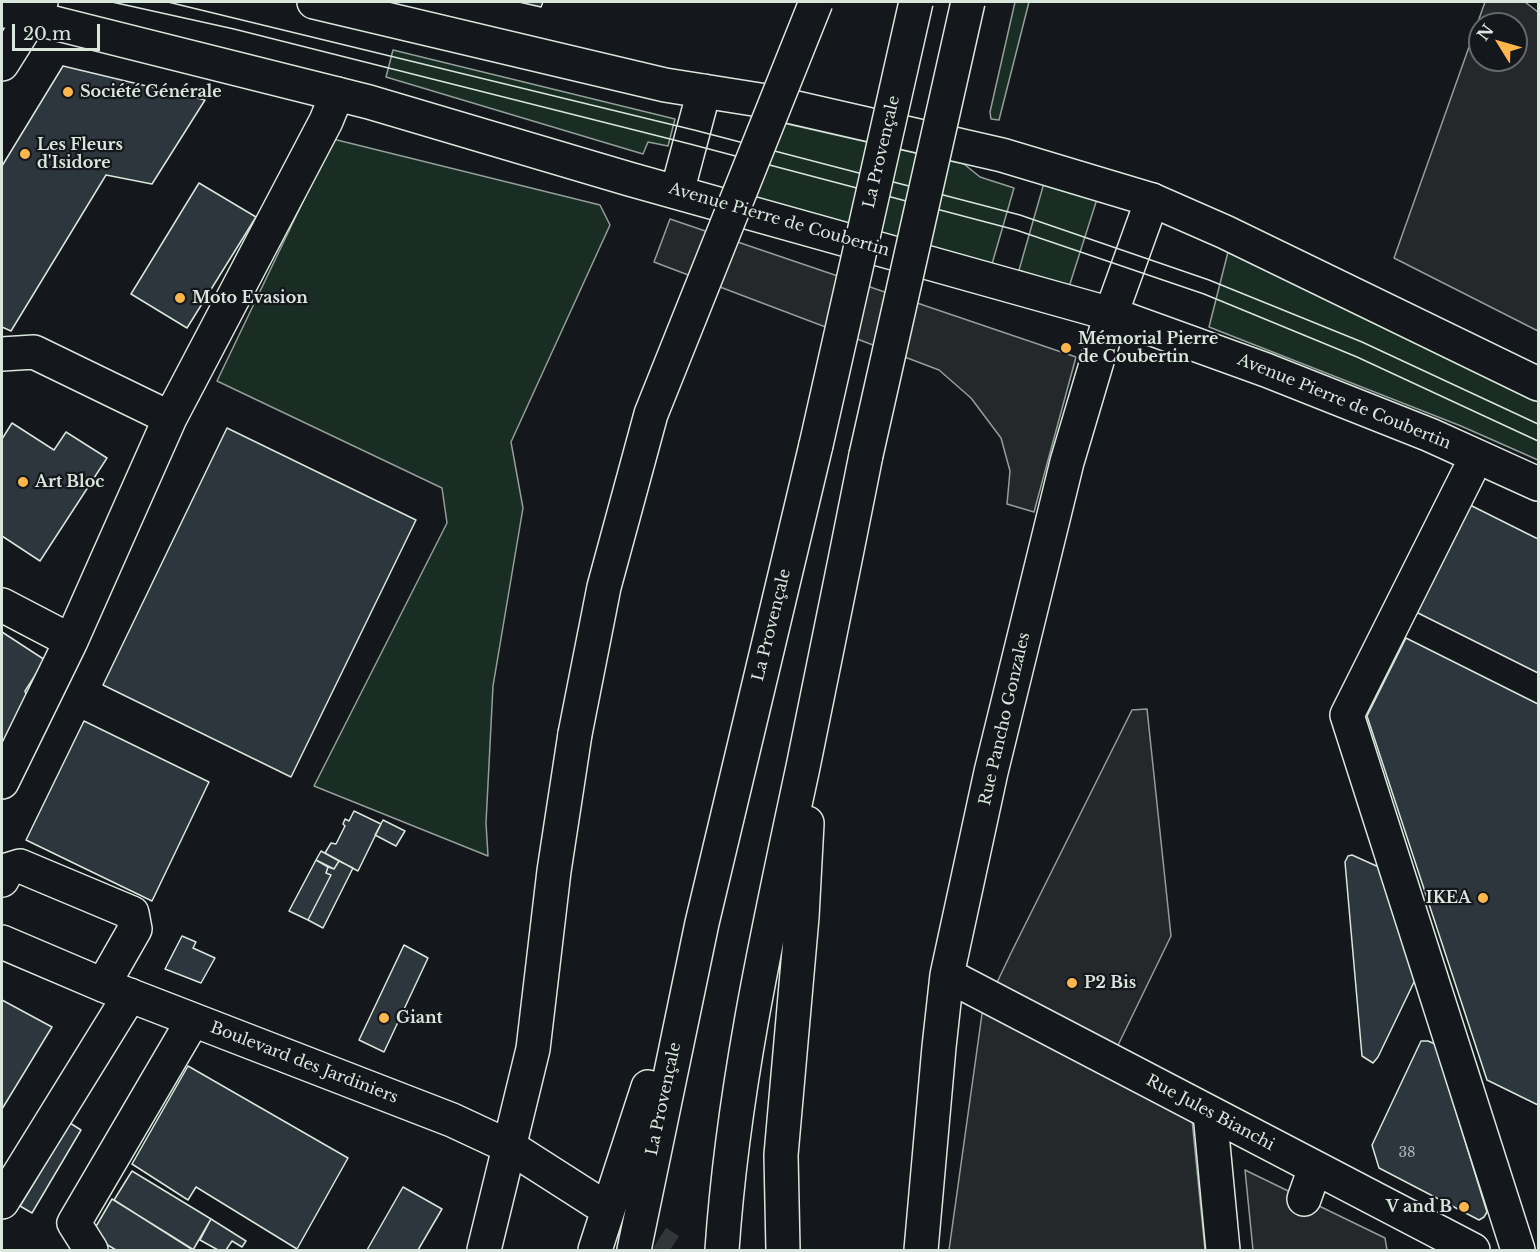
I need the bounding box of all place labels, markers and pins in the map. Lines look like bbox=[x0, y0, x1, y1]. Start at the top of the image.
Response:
place label: Société Générale bbox=[80, 82, 222, 102]
marker: Société Générale bbox=[61, 85, 75, 99]
place label: Les Fleurs d'Isidore bbox=[37, 135, 123, 173]
marker: Les Fleurs d'Isidore bbox=[18, 147, 32, 161]
place label: Moto Evasion bbox=[192, 288, 308, 308]
marker: Moto Evasion bbox=[173, 291, 187, 305]
place label: Mémorial Pierre de Coubertin bbox=[1078, 329, 1218, 367]
marker: Mémorial Pierre de Coubertin bbox=[1059, 341, 1073, 355]
place label: Art Bloc bbox=[35, 472, 104, 492]
marker: Art Bloc bbox=[16, 475, 30, 489]
place label: IKEA bbox=[1426, 888, 1471, 908]
marker: IKEA bbox=[1476, 891, 1490, 905]
place label: P2 Bis bbox=[1084, 973, 1136, 993]
marker: P2 Bis bbox=[1065, 976, 1079, 990]
place label: Giant bbox=[396, 1008, 443, 1028]
marker: Giant bbox=[377, 1011, 391, 1025]
place label: V and B bbox=[1386, 1197, 1452, 1217]
marker: V and B bbox=[1457, 1200, 1471, 1214]

